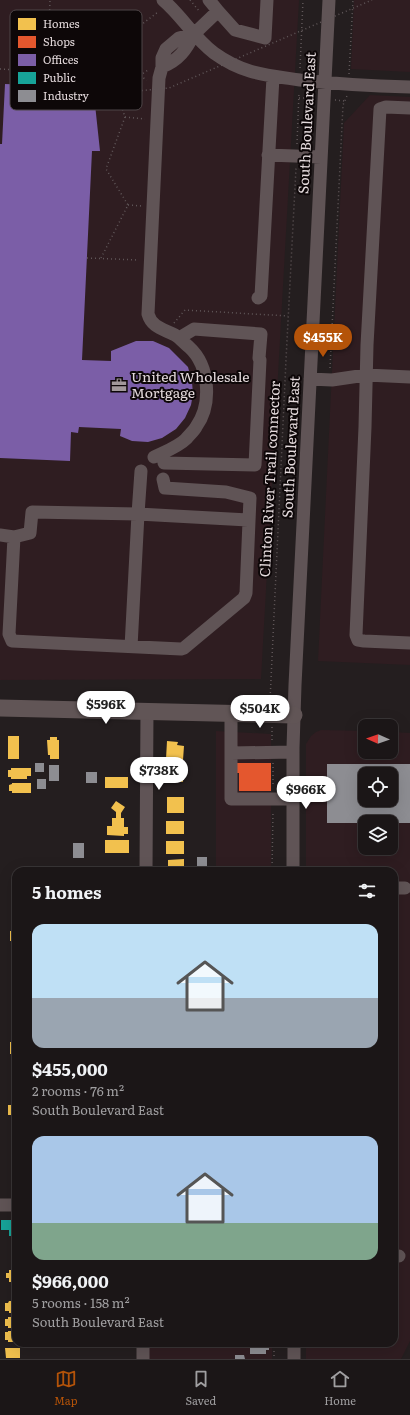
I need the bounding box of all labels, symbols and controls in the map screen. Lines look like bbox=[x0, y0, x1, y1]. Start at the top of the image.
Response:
legend bbox=[10, 10, 142, 110]
text: Homes bbox=[43, 15, 80, 31]
text: Shops bbox=[43, 33, 75, 49]
text: Offices bbox=[43, 51, 78, 67]
street label: South Boulevard East bbox=[292, 51, 320, 194]
text: Public bbox=[43, 69, 76, 85]
text: Industry bbox=[43, 87, 90, 103]
pin: $455K bbox=[295, 324, 351, 358]
text: $455K bbox=[303, 327, 343, 346]
place label: United Wholesale Mortgage bbox=[131, 366, 250, 402]
street label: South Boulevard East bbox=[276, 375, 304, 518]
office icon: United Wholesale Mortgage bbox=[110, 376, 128, 394]
street label: Clinton River Trail connector bbox=[254, 380, 284, 578]
pin: $596K bbox=[78, 691, 134, 725]
text: $596K bbox=[86, 694, 126, 713]
pin: $504K bbox=[232, 695, 288, 729]
text: $504K bbox=[240, 698, 280, 717]
north arrow bbox=[358, 719, 398, 759]
map controls bbox=[358, 719, 398, 855]
pin: $738K bbox=[131, 757, 187, 791]
text: $738K bbox=[139, 760, 179, 779]
button: locate bbox=[358, 767, 398, 807]
pin: $966K bbox=[278, 776, 334, 810]
text: $966K bbox=[286, 779, 326, 798]
button: layers bbox=[358, 815, 398, 855]
text: 5 homes bbox=[32, 879, 102, 904]
icon: filters bbox=[356, 880, 378, 902]
icon: home bbox=[169, 950, 241, 1022]
text: $455,000 bbox=[32, 1056, 108, 1081]
text: 2 rooms · 76 m² bbox=[32, 1081, 124, 1100]
text: South Boulevard East bbox=[32, 1100, 164, 1119]
icon: home bbox=[169, 1162, 241, 1234]
text: $966,000 bbox=[32, 1268, 109, 1293]
text: 5 rooms · 158 m² bbox=[32, 1293, 130, 1312]
text: South Boulevard East bbox=[32, 1312, 164, 1331]
tab: Map bbox=[54, 1368, 77, 1408]
tab: Saved bbox=[185, 1368, 216, 1408]
tab: Home bbox=[324, 1368, 356, 1408]

